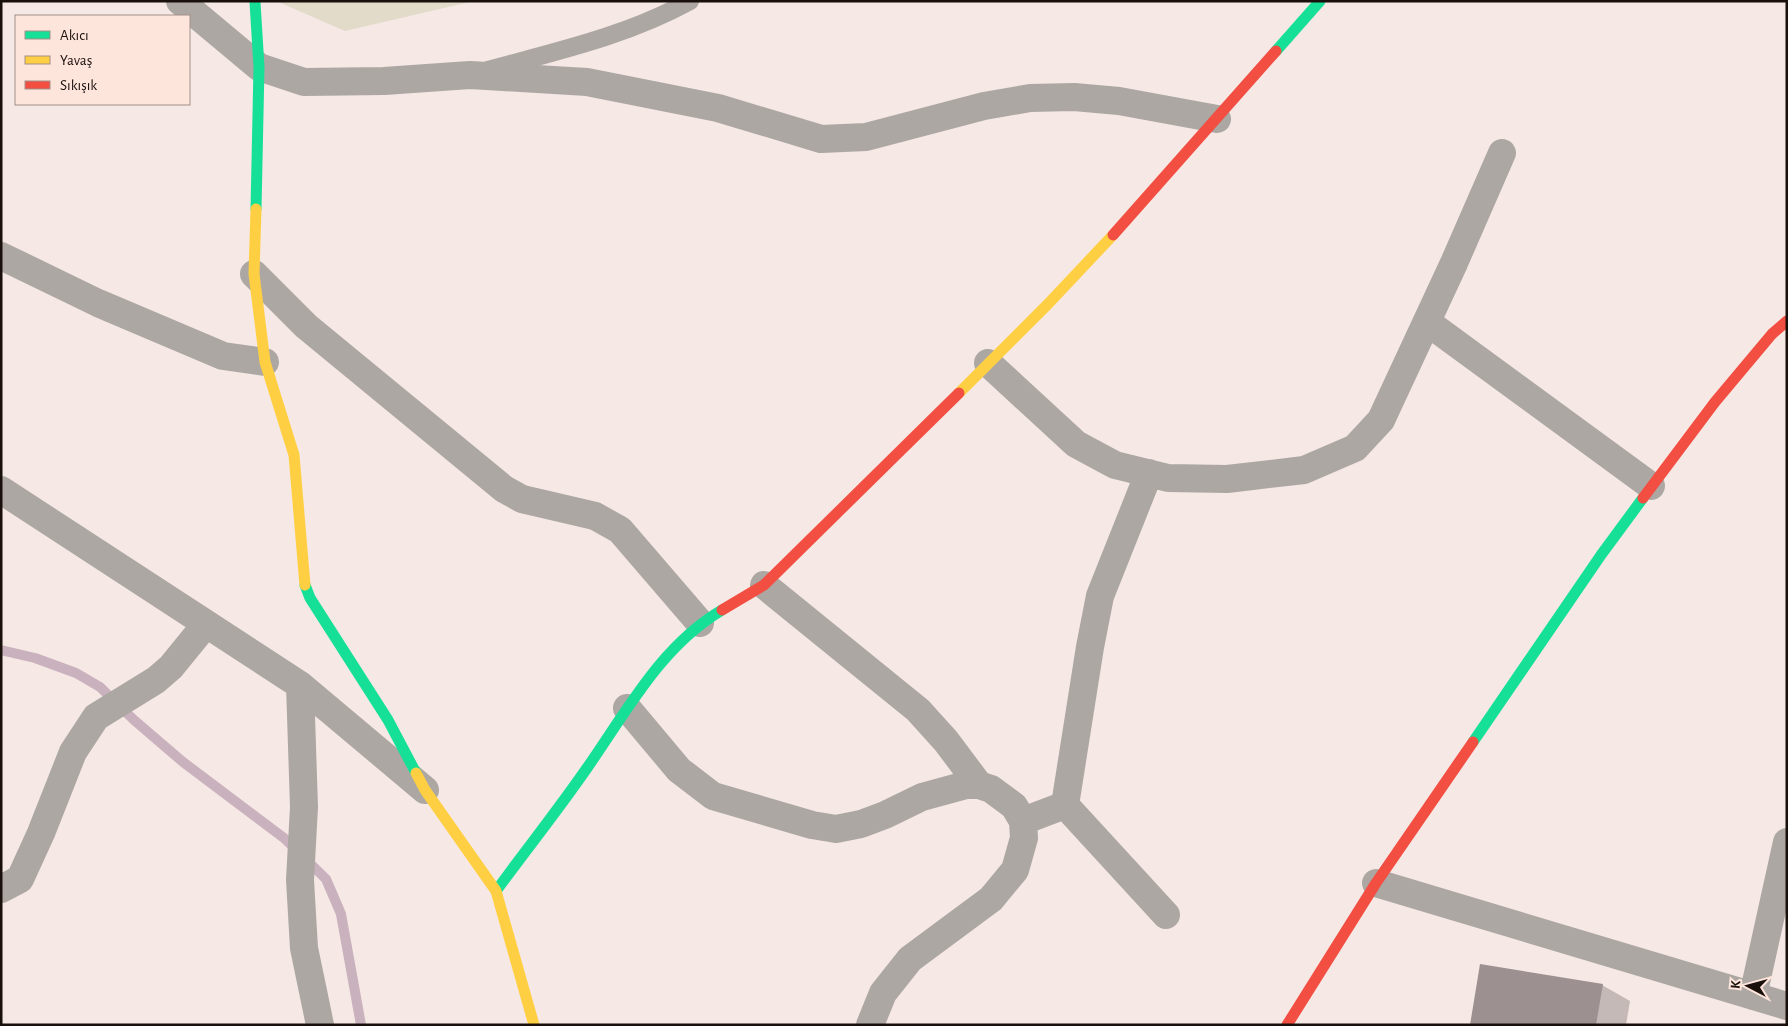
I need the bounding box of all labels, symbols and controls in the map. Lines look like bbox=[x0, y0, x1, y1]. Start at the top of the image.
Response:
legend bbox=[15, 15, 190, 105]
text: Akıcı bbox=[60, 28, 89, 43]
text: Yavaş bbox=[60, 53, 92, 68]
text: Sıkışık bbox=[60, 78, 97, 93]
north arrow bbox=[1723, 961, 1773, 1011]
text: K bbox=[1729, 979, 1744, 990]

